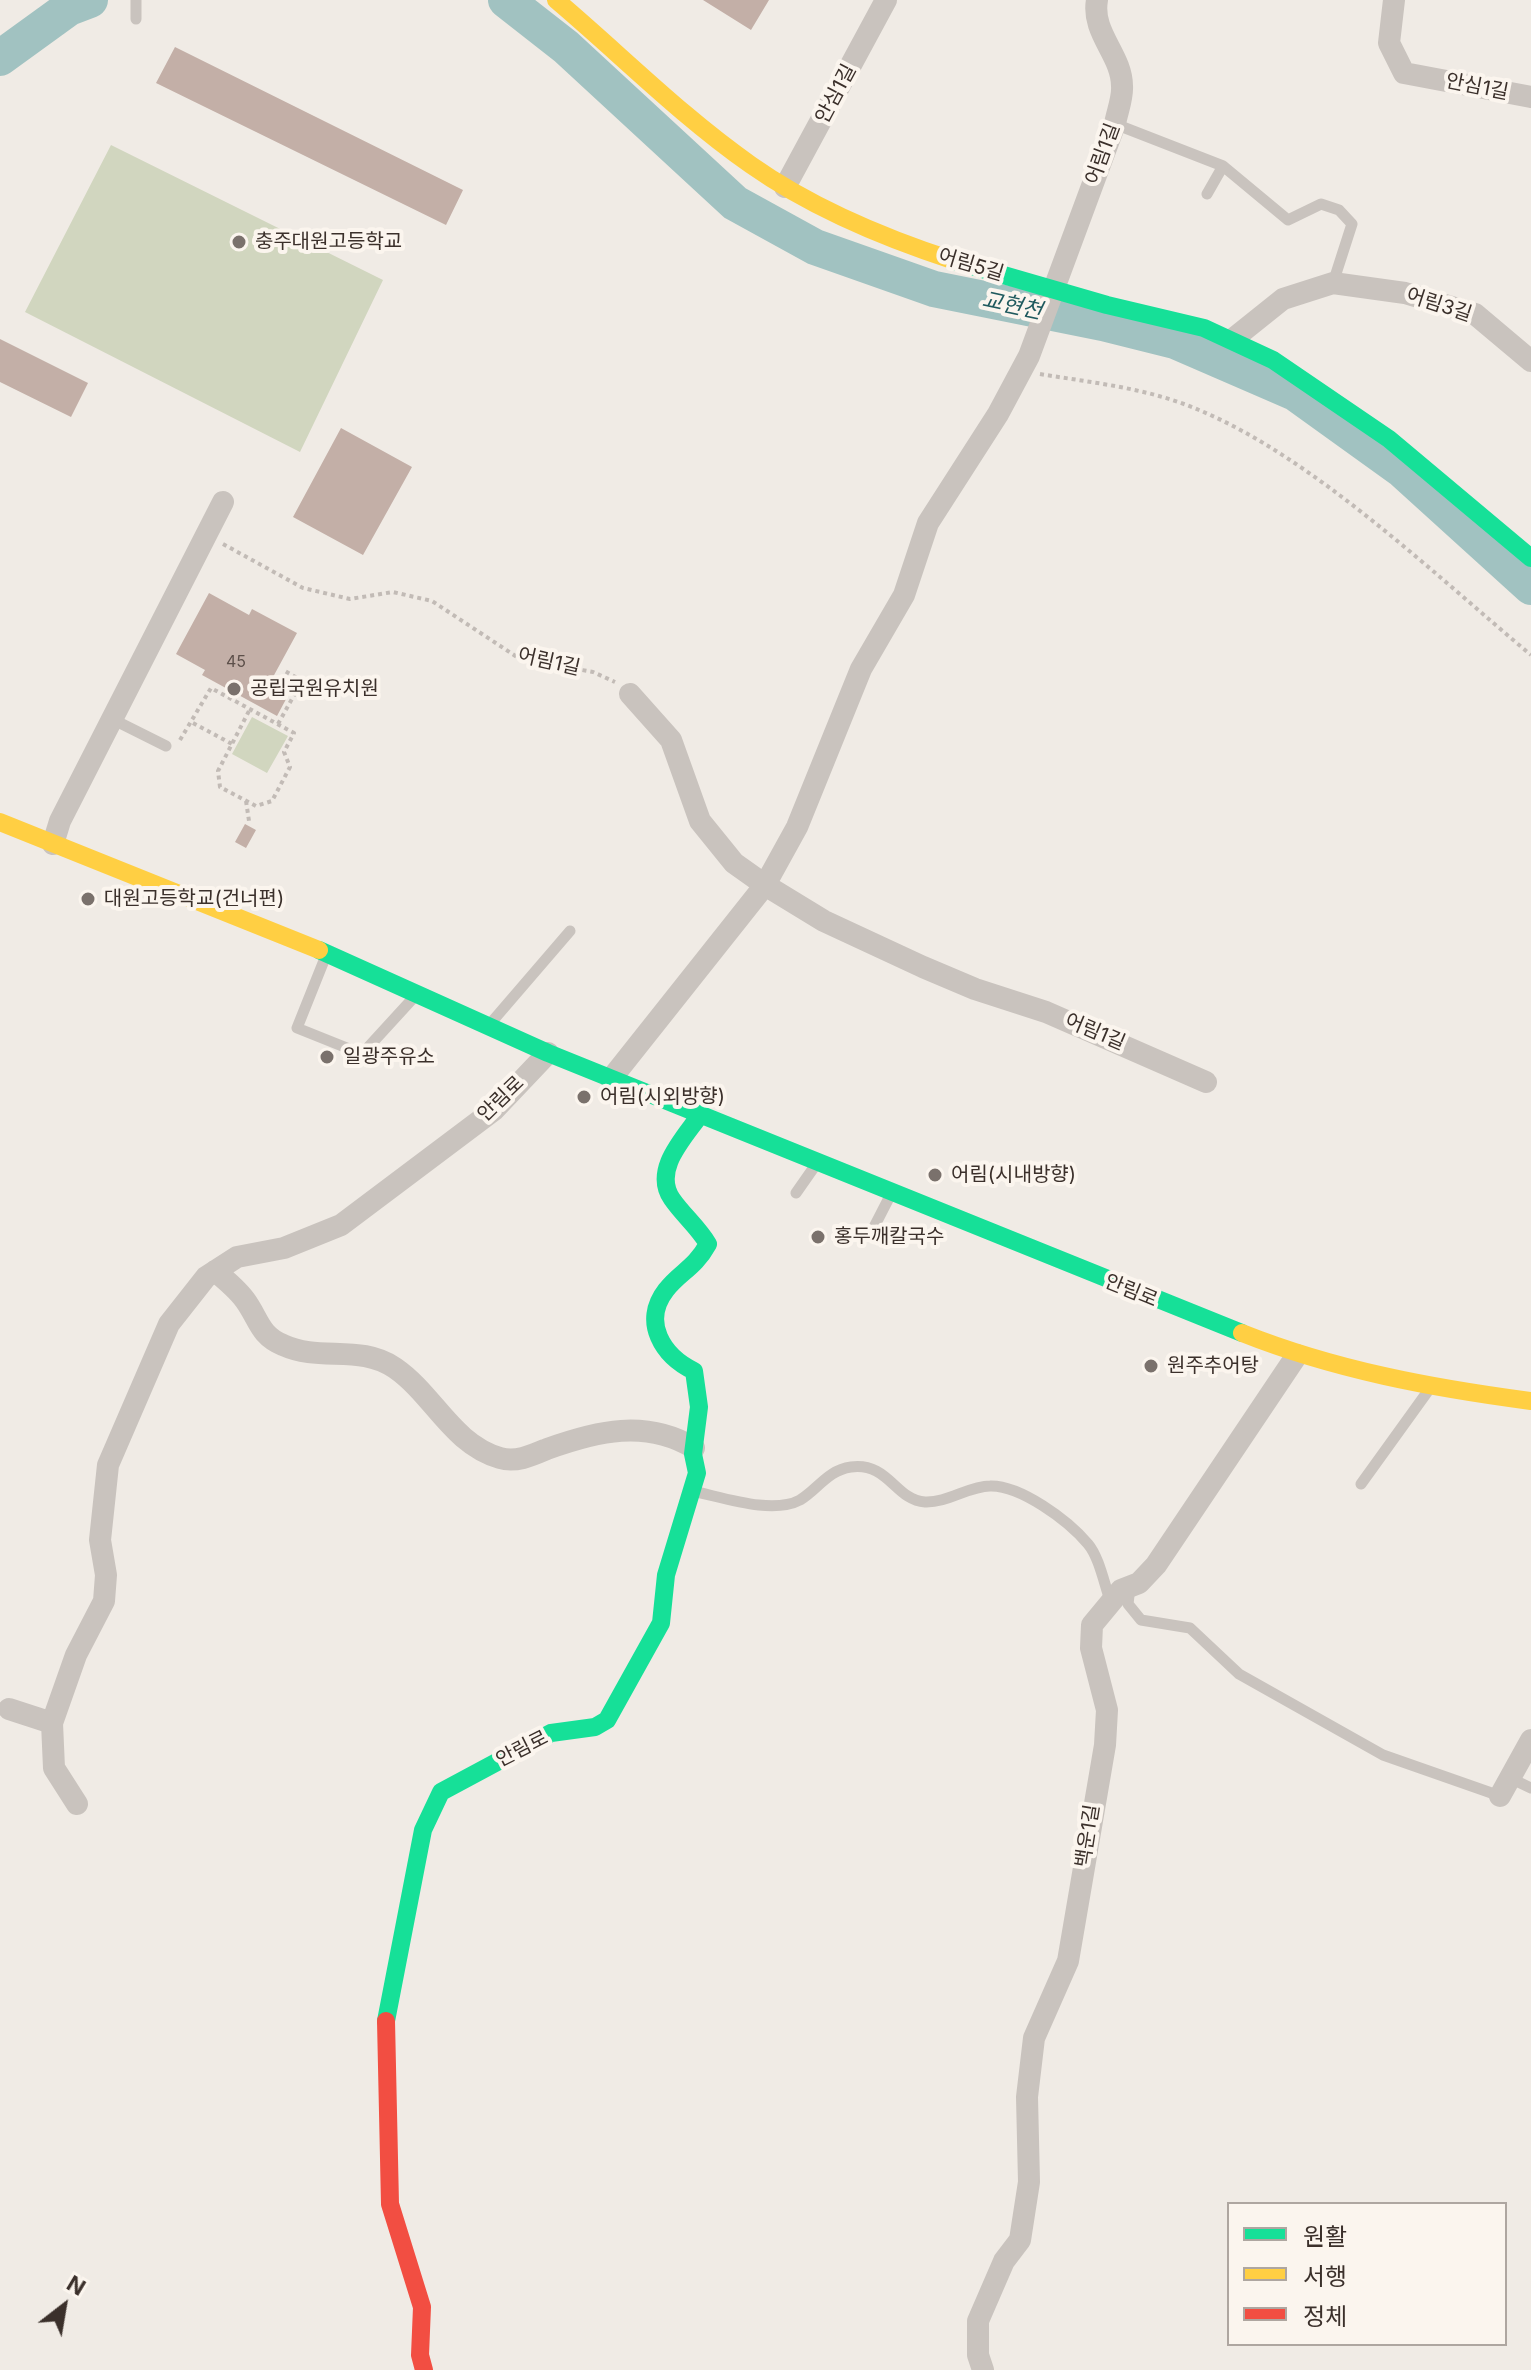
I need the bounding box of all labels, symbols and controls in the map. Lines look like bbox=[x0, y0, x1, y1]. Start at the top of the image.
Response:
street label: 안심1길 bbox=[811, 60, 861, 128]
street label: 안심1길 bbox=[1444, 69, 1510, 105]
street label: 어림1길 bbox=[1081, 120, 1125, 188]
place label: 충주대원고등학교 bbox=[255, 230, 402, 254]
marker: 충주대원고등학교 bbox=[230, 233, 248, 251]
street label: 어림5길 bbox=[935, 244, 1007, 286]
street label: 어림3길 bbox=[1403, 283, 1475, 327]
water label: 교현천 bbox=[980, 287, 1044, 325]
street label: 어림1길 bbox=[515, 643, 583, 681]
house number: 45 bbox=[226, 652, 246, 672]
place label: 공립국원유치원 bbox=[250, 677, 379, 701]
marker: 공립국원유치원 bbox=[225, 680, 243, 698]
place label: 대원고등학교(건너편) bbox=[104, 887, 284, 911]
marker: 대원고등학교(건너편) bbox=[79, 890, 97, 908]
street label: 어림1길 bbox=[1061, 1009, 1129, 1055]
place label: 일광주유소 bbox=[343, 1045, 435, 1069]
marker: 일광주유소 bbox=[318, 1048, 336, 1066]
street label: 안림로 bbox=[473, 1071, 529, 1127]
place label: 어림(시외방향) bbox=[600, 1085, 725, 1109]
marker: 어림(시외방향) bbox=[575, 1088, 593, 1106]
place label: 어림(시내방향) bbox=[951, 1163, 1076, 1187]
marker: 어림(시내방향) bbox=[926, 1166, 944, 1184]
place label: 홍두깨칼국수 bbox=[834, 1225, 944, 1249]
marker: 홍두깨칼국수 bbox=[809, 1228, 827, 1246]
street label: 안림로 bbox=[1101, 1270, 1161, 1312]
place label: 원주추어탕 bbox=[1167, 1354, 1259, 1378]
marker: 원주추어탕 bbox=[1142, 1357, 1160, 1375]
street label: 안림로 bbox=[492, 1726, 552, 1772]
street label: 백운1길 bbox=[1071, 1803, 1105, 1869]
legend bbox=[1227, 2202, 1507, 2346]
text: 원활 bbox=[1303, 2222, 1347, 2251]
text: 서행 bbox=[1303, 2262, 1347, 2291]
north arrow bbox=[24, 2266, 104, 2346]
text: N bbox=[62, 2270, 90, 2301]
text: 정체 bbox=[1303, 2302, 1347, 2331]

